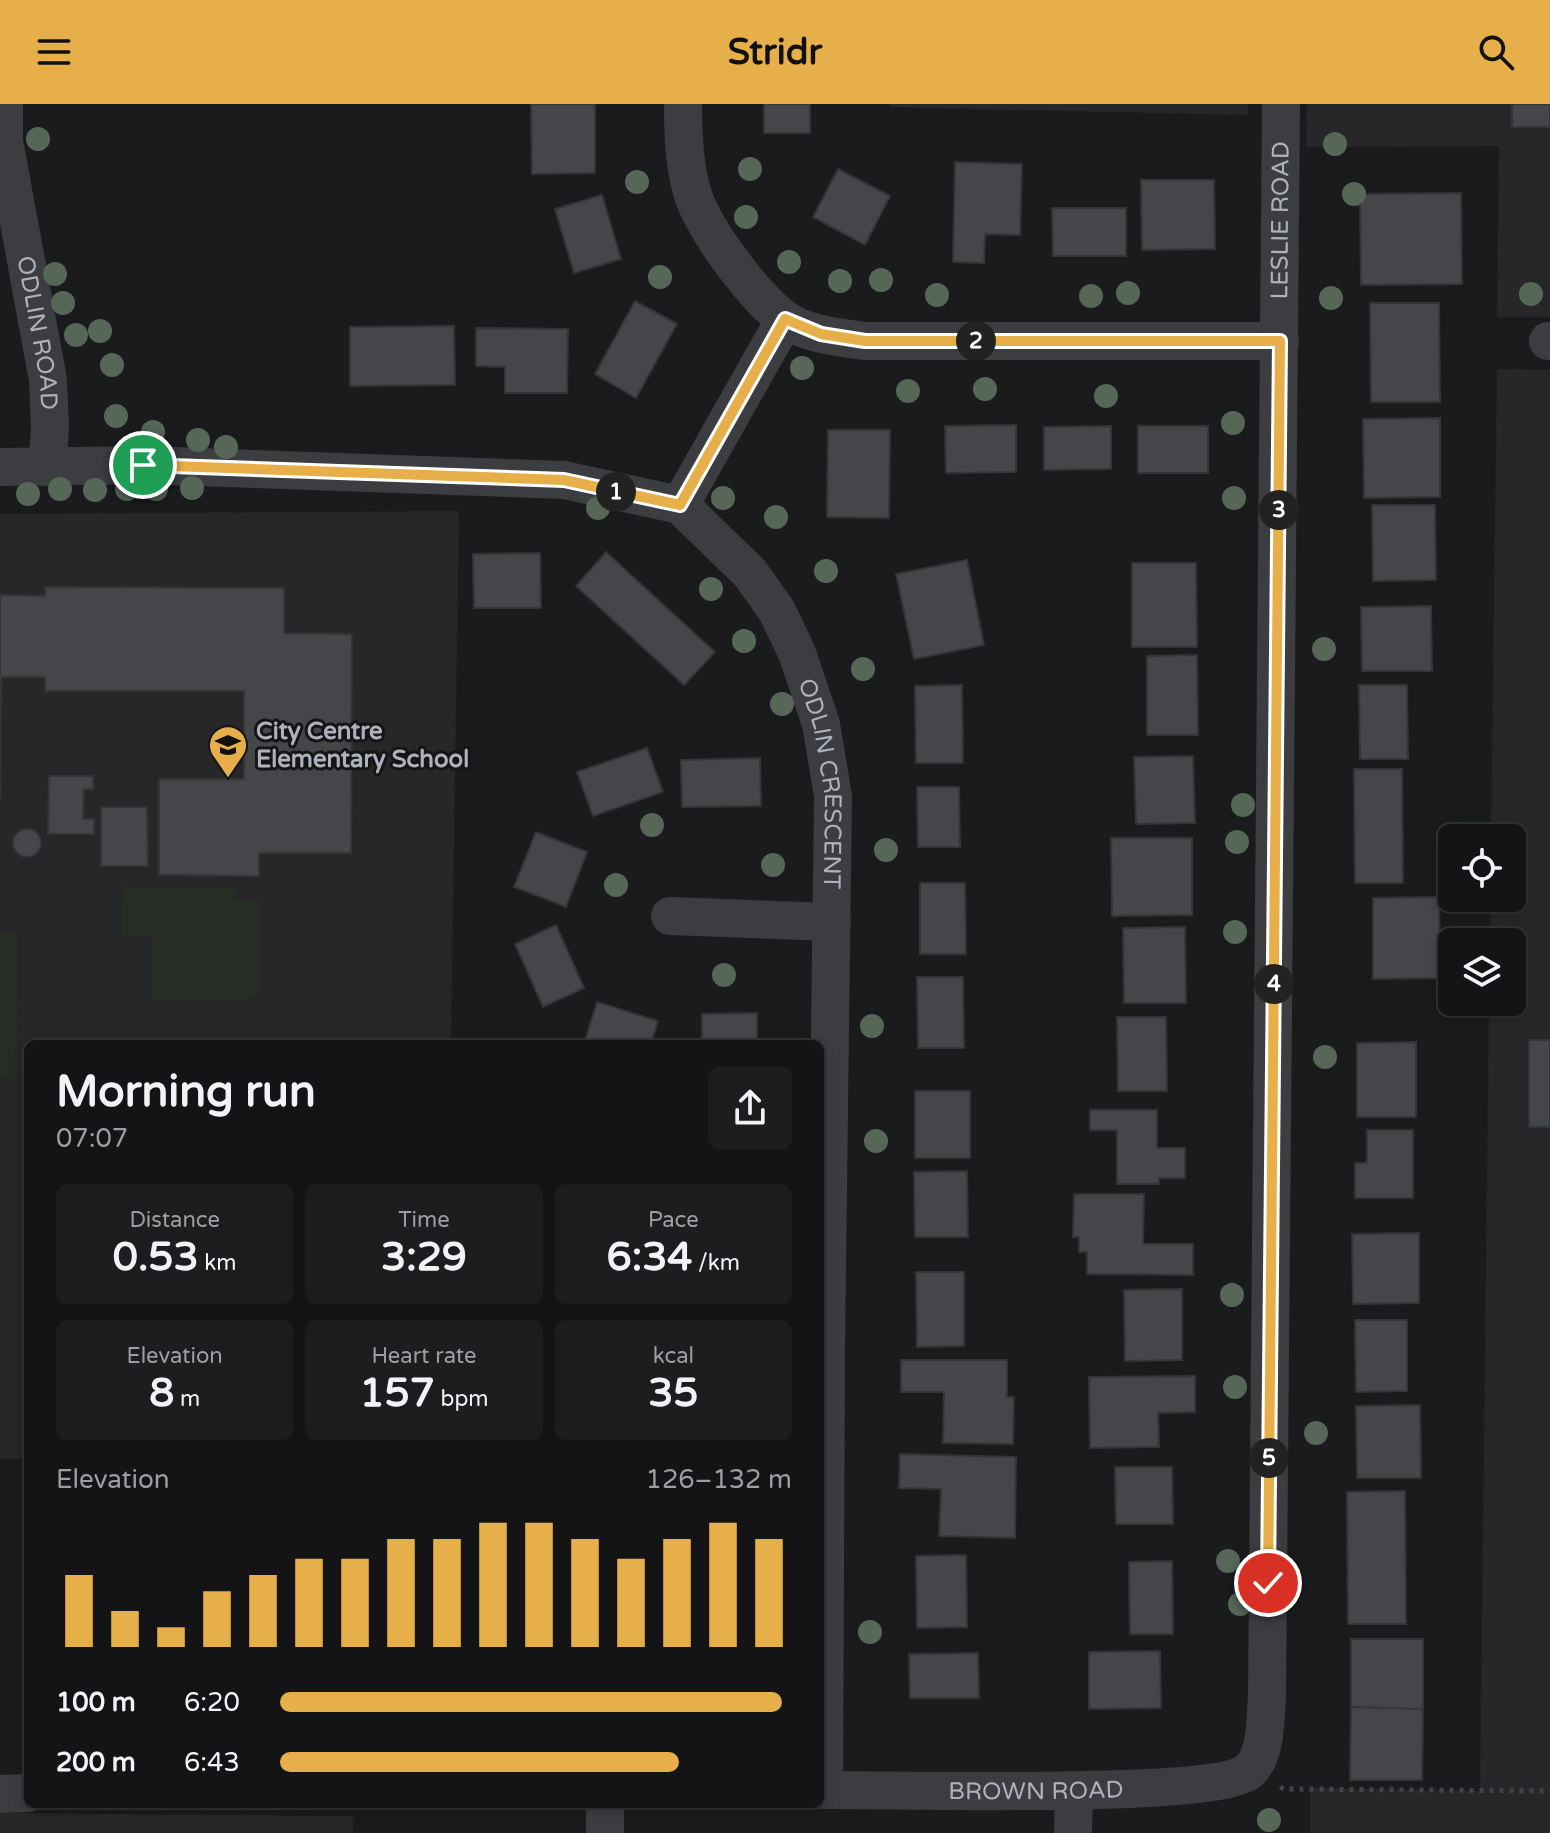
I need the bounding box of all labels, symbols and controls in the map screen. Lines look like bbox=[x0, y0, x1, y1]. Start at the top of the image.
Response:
icon: menu bbox=[32, 30, 76, 74]
icon: search bbox=[1474, 30, 1518, 74]
text: Stridr bbox=[728, 31, 822, 74]
street label: LESLIE ROAD bbox=[1265, 141, 1296, 300]
street label: ODLIN ROAD bbox=[10, 254, 63, 411]
pin: 2 bbox=[956, 321, 996, 361]
text: 2 bbox=[969, 328, 983, 354]
pin bbox=[109, 431, 177, 499]
icon: arrive bbox=[121, 443, 165, 487]
pin: 1 bbox=[596, 472, 636, 512]
text: 1 bbox=[609, 479, 623, 505]
pin: 3 bbox=[1259, 490, 1299, 530]
text: 3 bbox=[1272, 497, 1286, 523]
street label: ODLIN CRESCENT bbox=[792, 675, 847, 890]
place label: City Centre Elementary School bbox=[256, 717, 469, 774]
school or university icon: City Centre Elementary School bbox=[207, 724, 249, 779]
map controls bbox=[1438, 824, 1526, 1016]
button: locate bbox=[1438, 824, 1526, 912]
button: layers bbox=[1438, 928, 1526, 1016]
pin: 4 bbox=[1254, 964, 1294, 1004]
text: 4 bbox=[1267, 971, 1281, 997]
text: Morning run bbox=[56, 1066, 316, 1119]
button: share bbox=[708, 1066, 792, 1150]
text: 07:07 bbox=[56, 1123, 128, 1154]
text: Distance bbox=[129, 1207, 220, 1233]
text: Time bbox=[398, 1207, 450, 1233]
text: Pace bbox=[648, 1207, 699, 1233]
text: 0.53 bbox=[113, 1233, 199, 1281]
text: 3:29 bbox=[381, 1233, 467, 1281]
text: 6:34 bbox=[607, 1233, 692, 1281]
text: km bbox=[199, 1250, 237, 1276]
text: /km bbox=[692, 1250, 740, 1276]
text: Elevation bbox=[127, 1343, 223, 1369]
text: Heart rate bbox=[372, 1343, 476, 1369]
text: kcal bbox=[653, 1343, 694, 1369]
text: 8 bbox=[149, 1369, 174, 1417]
text: 157 bbox=[359, 1369, 435, 1417]
text: 35 bbox=[648, 1369, 698, 1417]
text: m bbox=[174, 1386, 200, 1412]
text: bpm bbox=[435, 1386, 489, 1412]
pin: 5 bbox=[1249, 1438, 1289, 1478]
text: 5 bbox=[1262, 1445, 1276, 1471]
text: Elevation bbox=[56, 1464, 170, 1495]
text: 126–132 m bbox=[646, 1464, 792, 1495]
pin bbox=[1234, 1549, 1302, 1617]
icon: check bbox=[1246, 1561, 1290, 1605]
text: 100 m bbox=[56, 1687, 136, 1718]
text: 6:20 bbox=[184, 1687, 240, 1718]
text: 200 m bbox=[56, 1747, 136, 1778]
text: 6:43 bbox=[184, 1747, 240, 1778]
street label: BROWN ROAD bbox=[948, 1775, 1124, 1806]

